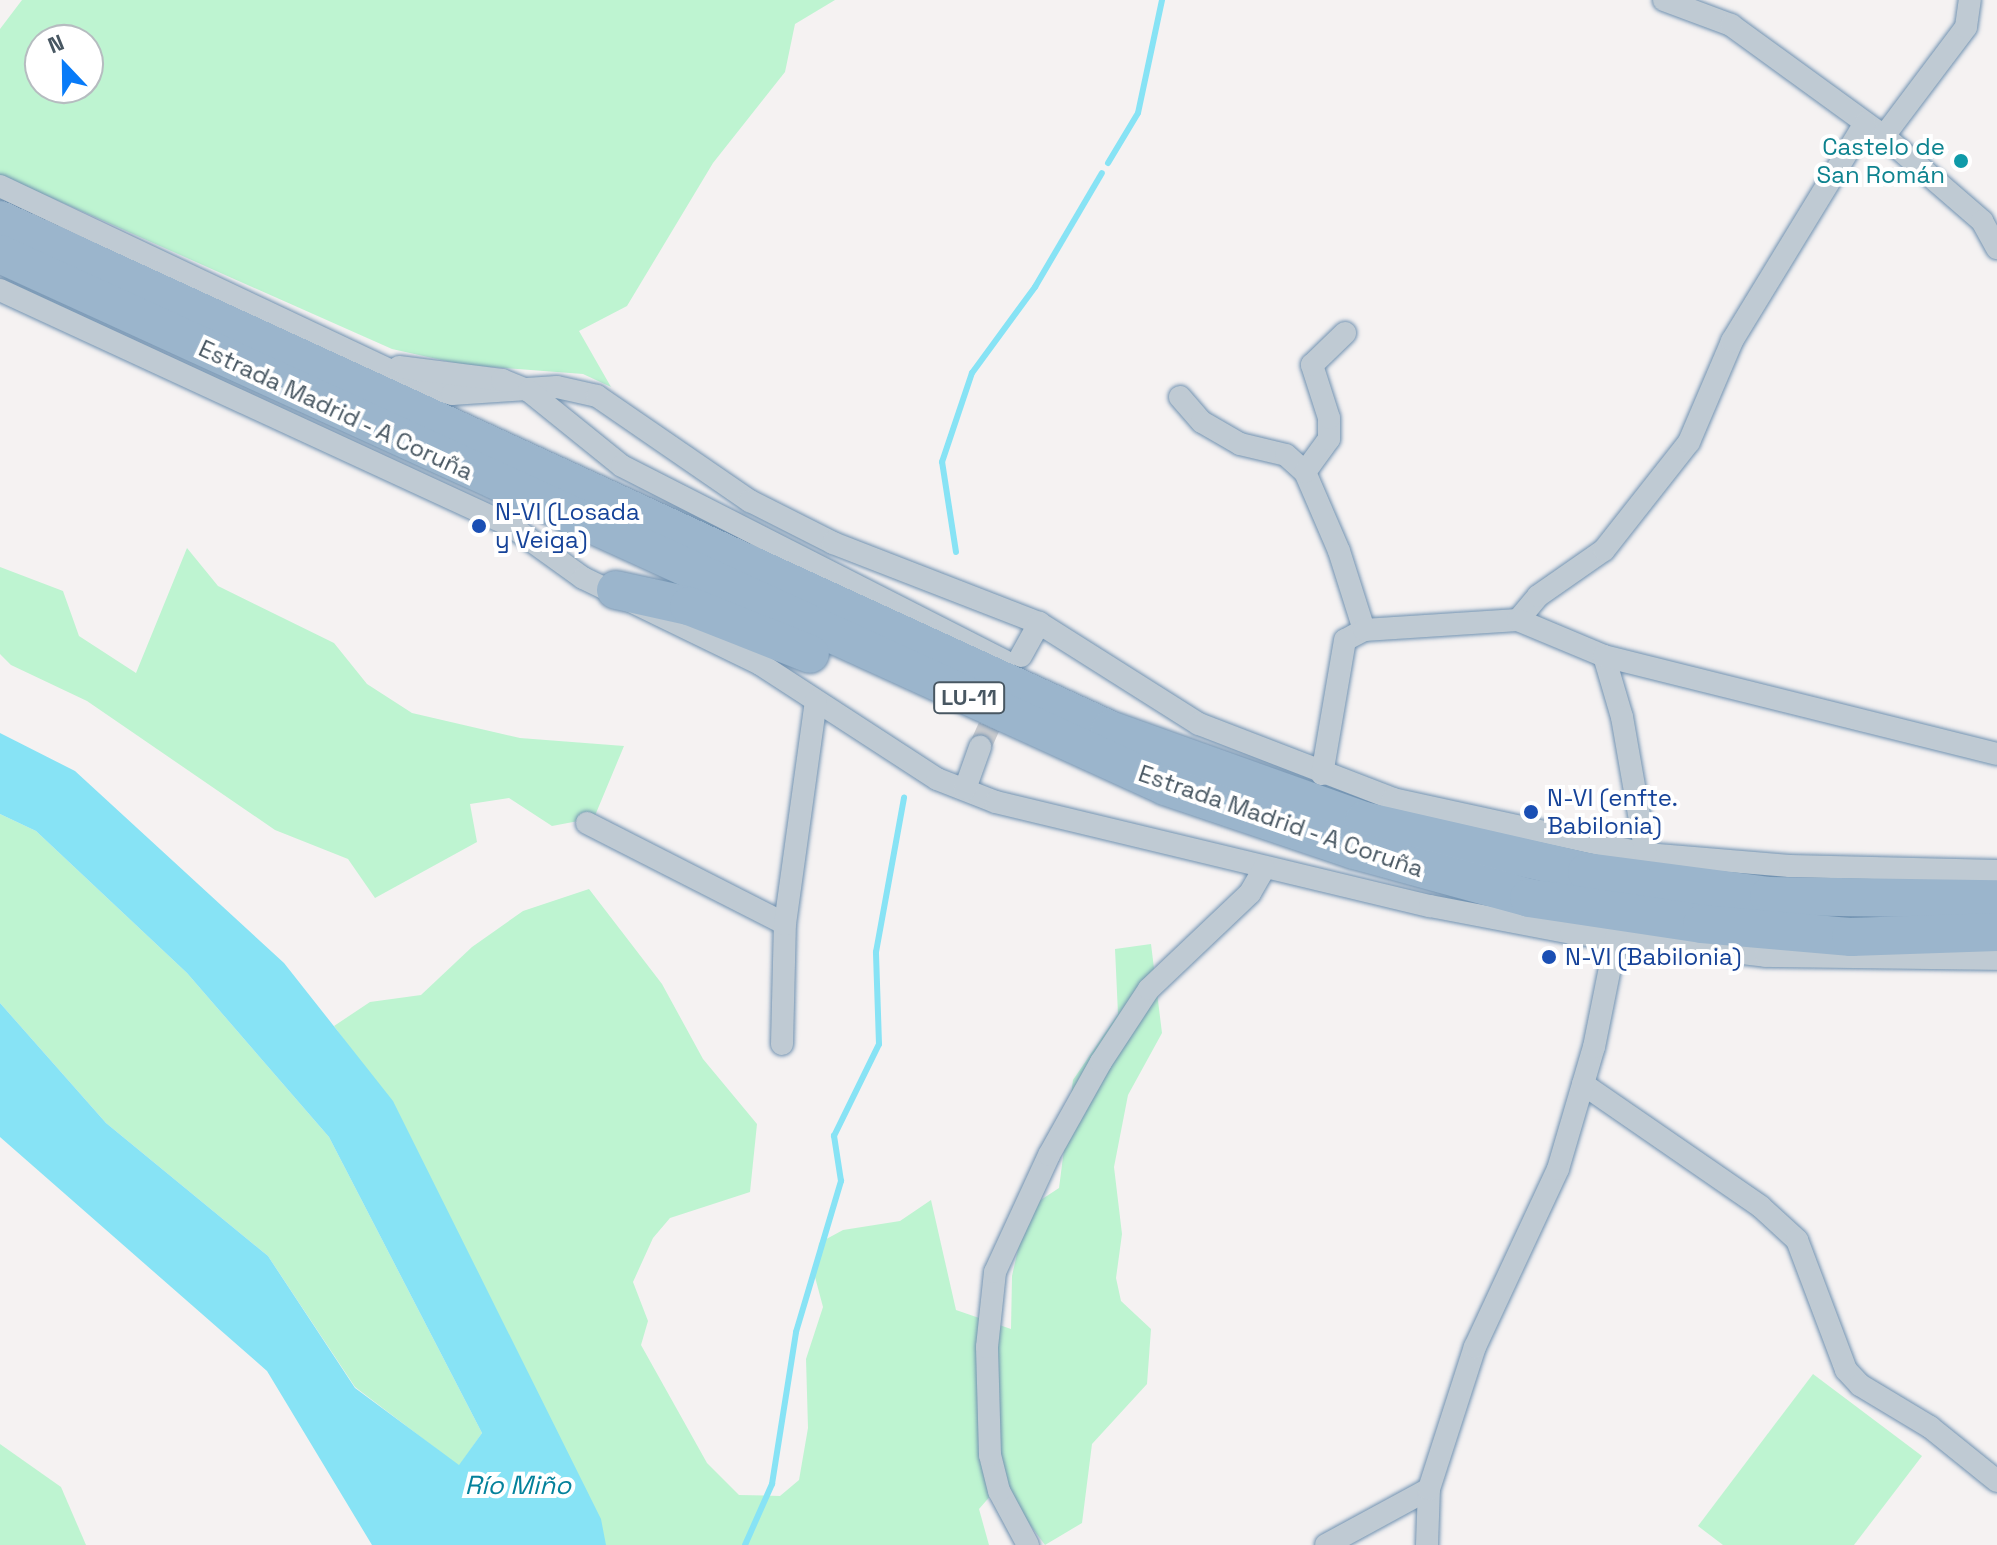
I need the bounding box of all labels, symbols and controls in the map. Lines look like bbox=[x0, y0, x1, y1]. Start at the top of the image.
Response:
north arrow bbox=[24, 24, 104, 104]
text: N bbox=[44, 28, 68, 59]
place label: Castelo de San Román bbox=[1816, 133, 1945, 189]
marker: Castelo de San Román bbox=[1952, 152, 1970, 170]
street label: Estrada Madrid - A Coruña bbox=[193, 333, 479, 487]
place label: N-VI (Losada y Veiga) bbox=[495, 498, 640, 554]
marker: N-VI (Losada y Veiga) bbox=[470, 517, 488, 535]
road number: LU-11 bbox=[933, 680, 1005, 716]
street label: Estrada Madrid - A Coruña bbox=[1134, 758, 1428, 884]
place label: N-VI (enfte. Babilonia) bbox=[1547, 784, 1678, 840]
marker: N-VI (enfte. Babilonia) bbox=[1522, 803, 1540, 821]
place label: N-VI (Babilonia) bbox=[1565, 943, 1741, 971]
marker: N-VI (Babilonia) bbox=[1540, 948, 1558, 966]
water label: Río Miño bbox=[465, 1470, 571, 1502]

